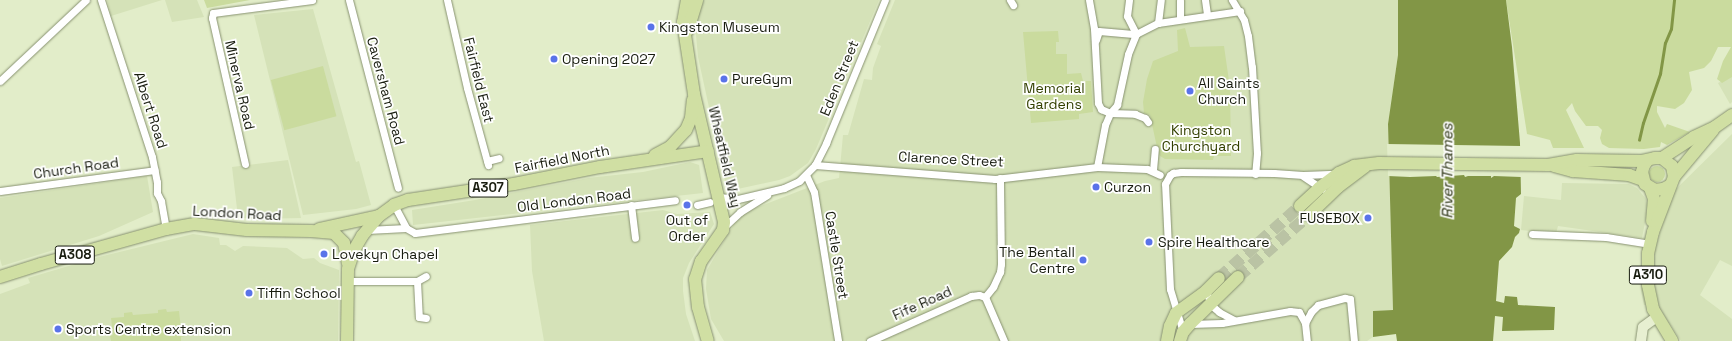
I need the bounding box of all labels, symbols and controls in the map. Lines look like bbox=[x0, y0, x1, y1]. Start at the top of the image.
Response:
place label: Kingston Museum bbox=[659, 19, 780, 35]
marker: Kingston Museum bbox=[646, 22, 656, 32]
street label: Caversham Road bbox=[363, 35, 409, 147]
street label: Fairfield East bbox=[460, 36, 498, 124]
street label: Eden Street bbox=[816, 38, 862, 118]
street label: Minerva Road bbox=[222, 39, 258, 131]
place label: Opening 2027 bbox=[562, 51, 655, 67]
marker: Opening 2027 bbox=[549, 54, 559, 64]
street label: Albert Road bbox=[131, 70, 171, 150]
place label: PureGym bbox=[732, 71, 792, 87]
marker: PureGym bbox=[719, 74, 729, 84]
place label: All Saints Church bbox=[1198, 75, 1260, 108]
park label: Memorial Gardens bbox=[1023, 80, 1085, 112]
marker: All Saints Church bbox=[1185, 86, 1195, 96]
street label: Wheatfield Way bbox=[705, 105, 745, 209]
park label: Kingston Churchyard bbox=[1162, 122, 1240, 154]
water label: River Thames bbox=[1438, 123, 1456, 219]
street label: Fairfield North bbox=[513, 142, 611, 176]
street label: Clarence Street bbox=[898, 148, 1004, 170]
street label: Church Road bbox=[32, 154, 120, 182]
road number: A307 bbox=[468, 177, 508, 199]
place label: Curzon bbox=[1104, 179, 1151, 195]
marker: Curzon bbox=[1091, 182, 1101, 192]
street label: Old London Road bbox=[516, 185, 632, 215]
marker: Out of Order bbox=[682, 200, 692, 210]
street label: London Road bbox=[192, 202, 282, 224]
street label: Castle Street bbox=[822, 210, 852, 300]
place label: FUSEBOX bbox=[1299, 210, 1360, 226]
place label: Out of Order bbox=[666, 212, 708, 244]
marker: FUSEBOX bbox=[1363, 213, 1373, 223]
place label: Spire Healthcare bbox=[1158, 234, 1270, 250]
marker: Spire Healthcare bbox=[1143, 236, 1155, 248]
road number: A308 bbox=[54, 244, 96, 266]
place label: The Bentall Centre bbox=[999, 244, 1075, 276]
place label: Lovekyn Chapel bbox=[332, 246, 438, 262]
marker: Lovekyn Chapel bbox=[319, 249, 329, 259]
marker: The Bentall Centre bbox=[1078, 255, 1088, 265]
road number: A310 bbox=[1628, 264, 1668, 286]
street label: Fife Road bbox=[890, 282, 954, 324]
place label: Tiffin School bbox=[257, 285, 341, 301]
marker: Tiffin School bbox=[244, 288, 254, 298]
place label: Sports Centre extension bbox=[66, 321, 231, 337]
marker: Sports Centre extension bbox=[53, 324, 63, 334]

